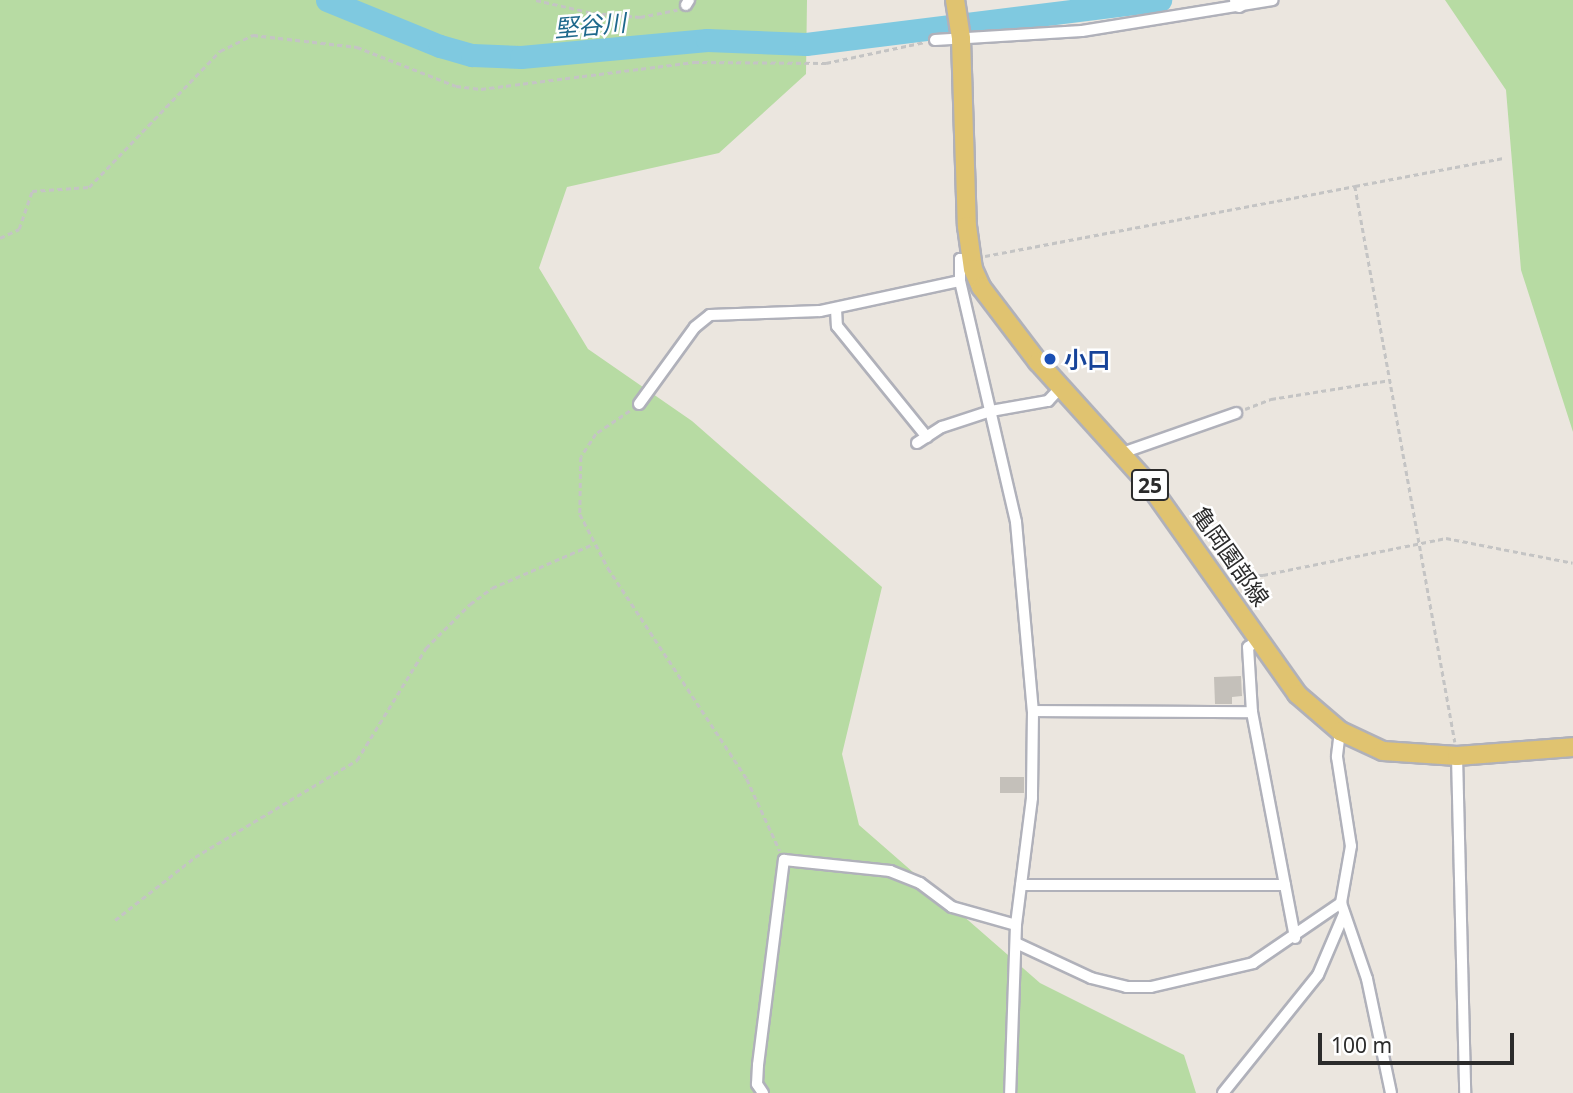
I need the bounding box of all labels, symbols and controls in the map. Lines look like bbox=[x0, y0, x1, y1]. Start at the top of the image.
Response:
water label: 堅谷川 bbox=[553, 8, 627, 42]
place label: 小口 bbox=[1064, 345, 1110, 373]
marker: 小口 bbox=[1042, 351, 1058, 367]
road number: 25 bbox=[1131, 468, 1169, 503]
street label: 亀岡園部線 bbox=[1187, 501, 1275, 611]
scale bar bbox=[1321, 1020, 1517, 1064]
text: 100 m bbox=[1331, 1031, 1392, 1059]

